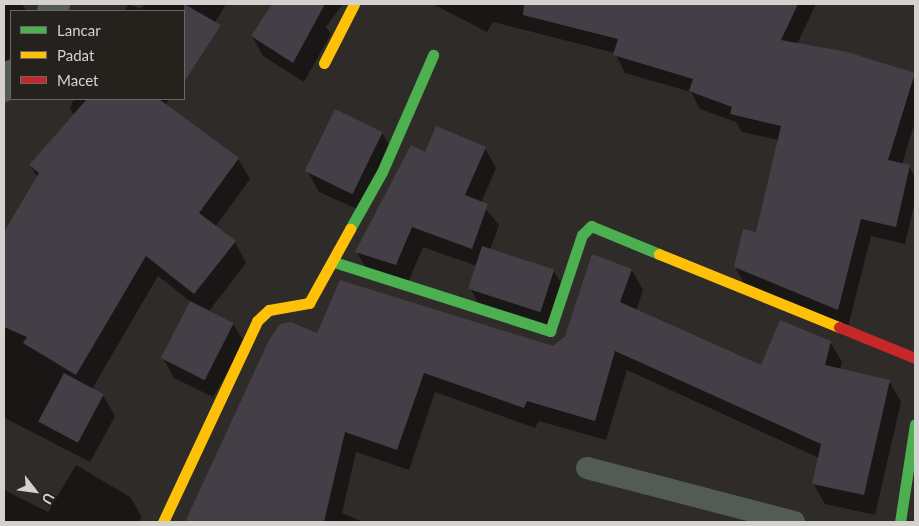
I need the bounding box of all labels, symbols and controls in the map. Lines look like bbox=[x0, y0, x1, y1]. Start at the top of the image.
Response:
legend bbox=[10, 10, 185, 100]
text: Lancar bbox=[57, 21, 101, 39]
text: Padat bbox=[57, 46, 94, 64]
text: Macet bbox=[57, 71, 98, 89]
north arrow bbox=[10, 466, 60, 516]
text: U bbox=[38, 490, 58, 508]

